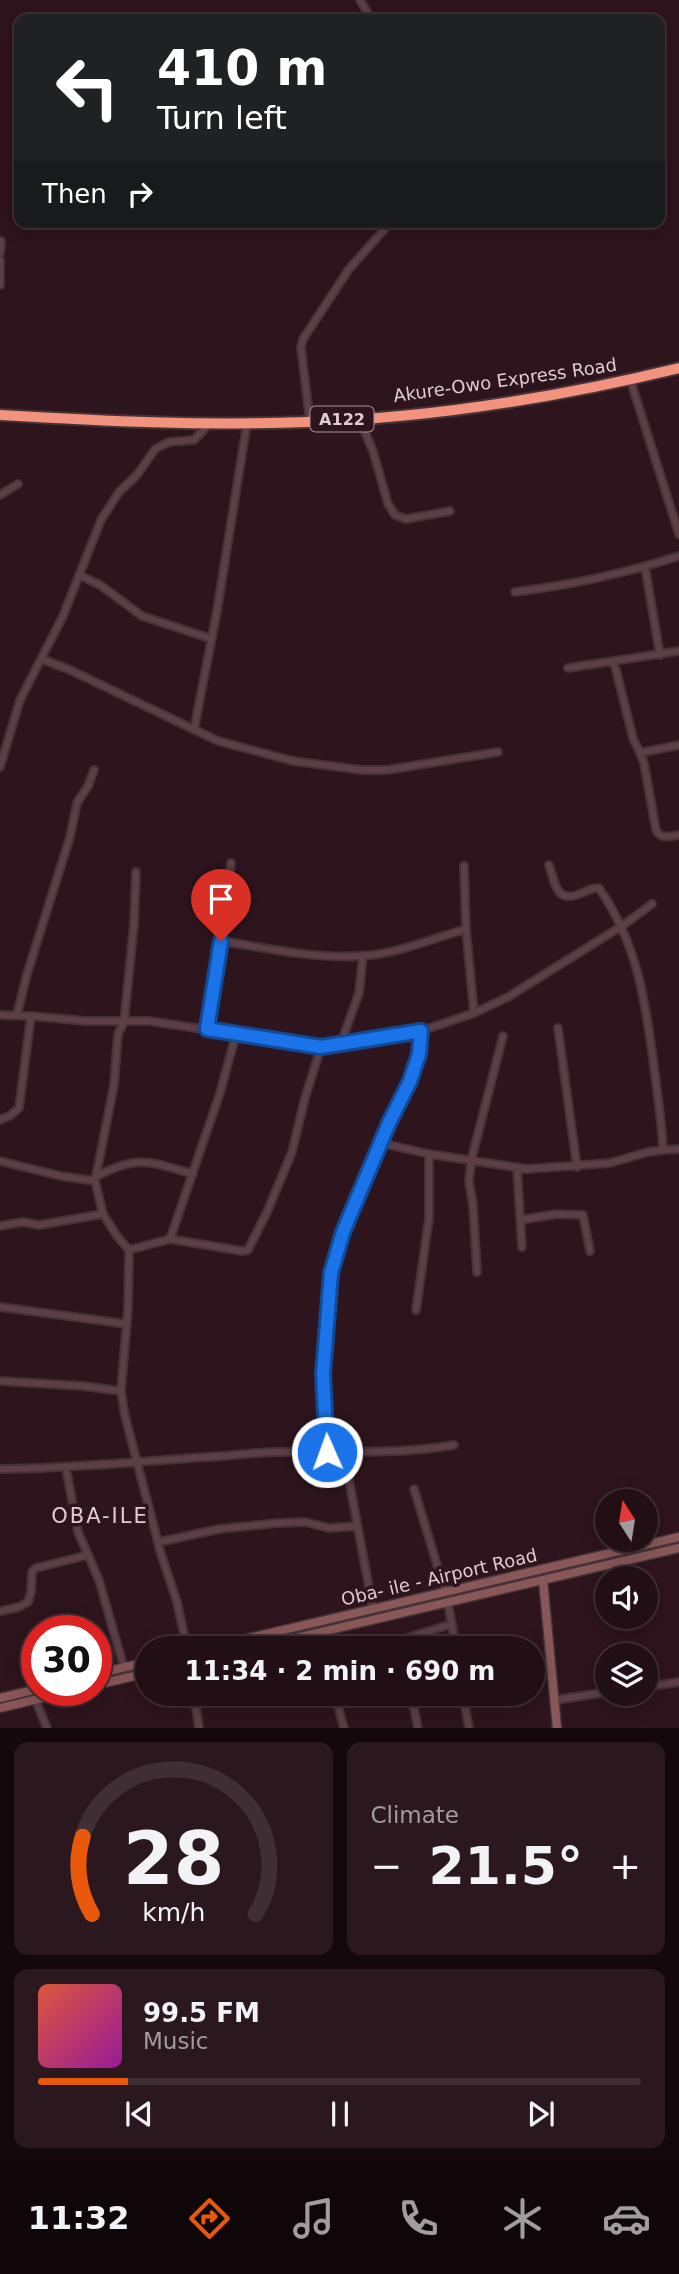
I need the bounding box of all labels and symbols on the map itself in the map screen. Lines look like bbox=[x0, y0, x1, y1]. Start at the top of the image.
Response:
street label: Akure-Owo Express Road bbox=[392, 354, 618, 406]
road number: A122 bbox=[310, 406, 374, 432]
pin bbox=[191, 869, 251, 941]
position arrow bbox=[290, 1415, 364, 1489]
north arrow bbox=[595, 1489, 658, 1552]
district label: OBA-ILE bbox=[51, 1504, 149, 1528]
street label: Oba- ile - Airport Road bbox=[339, 1544, 539, 1610]
speed limit sign: 30 bbox=[21, 1615, 112, 1706]

